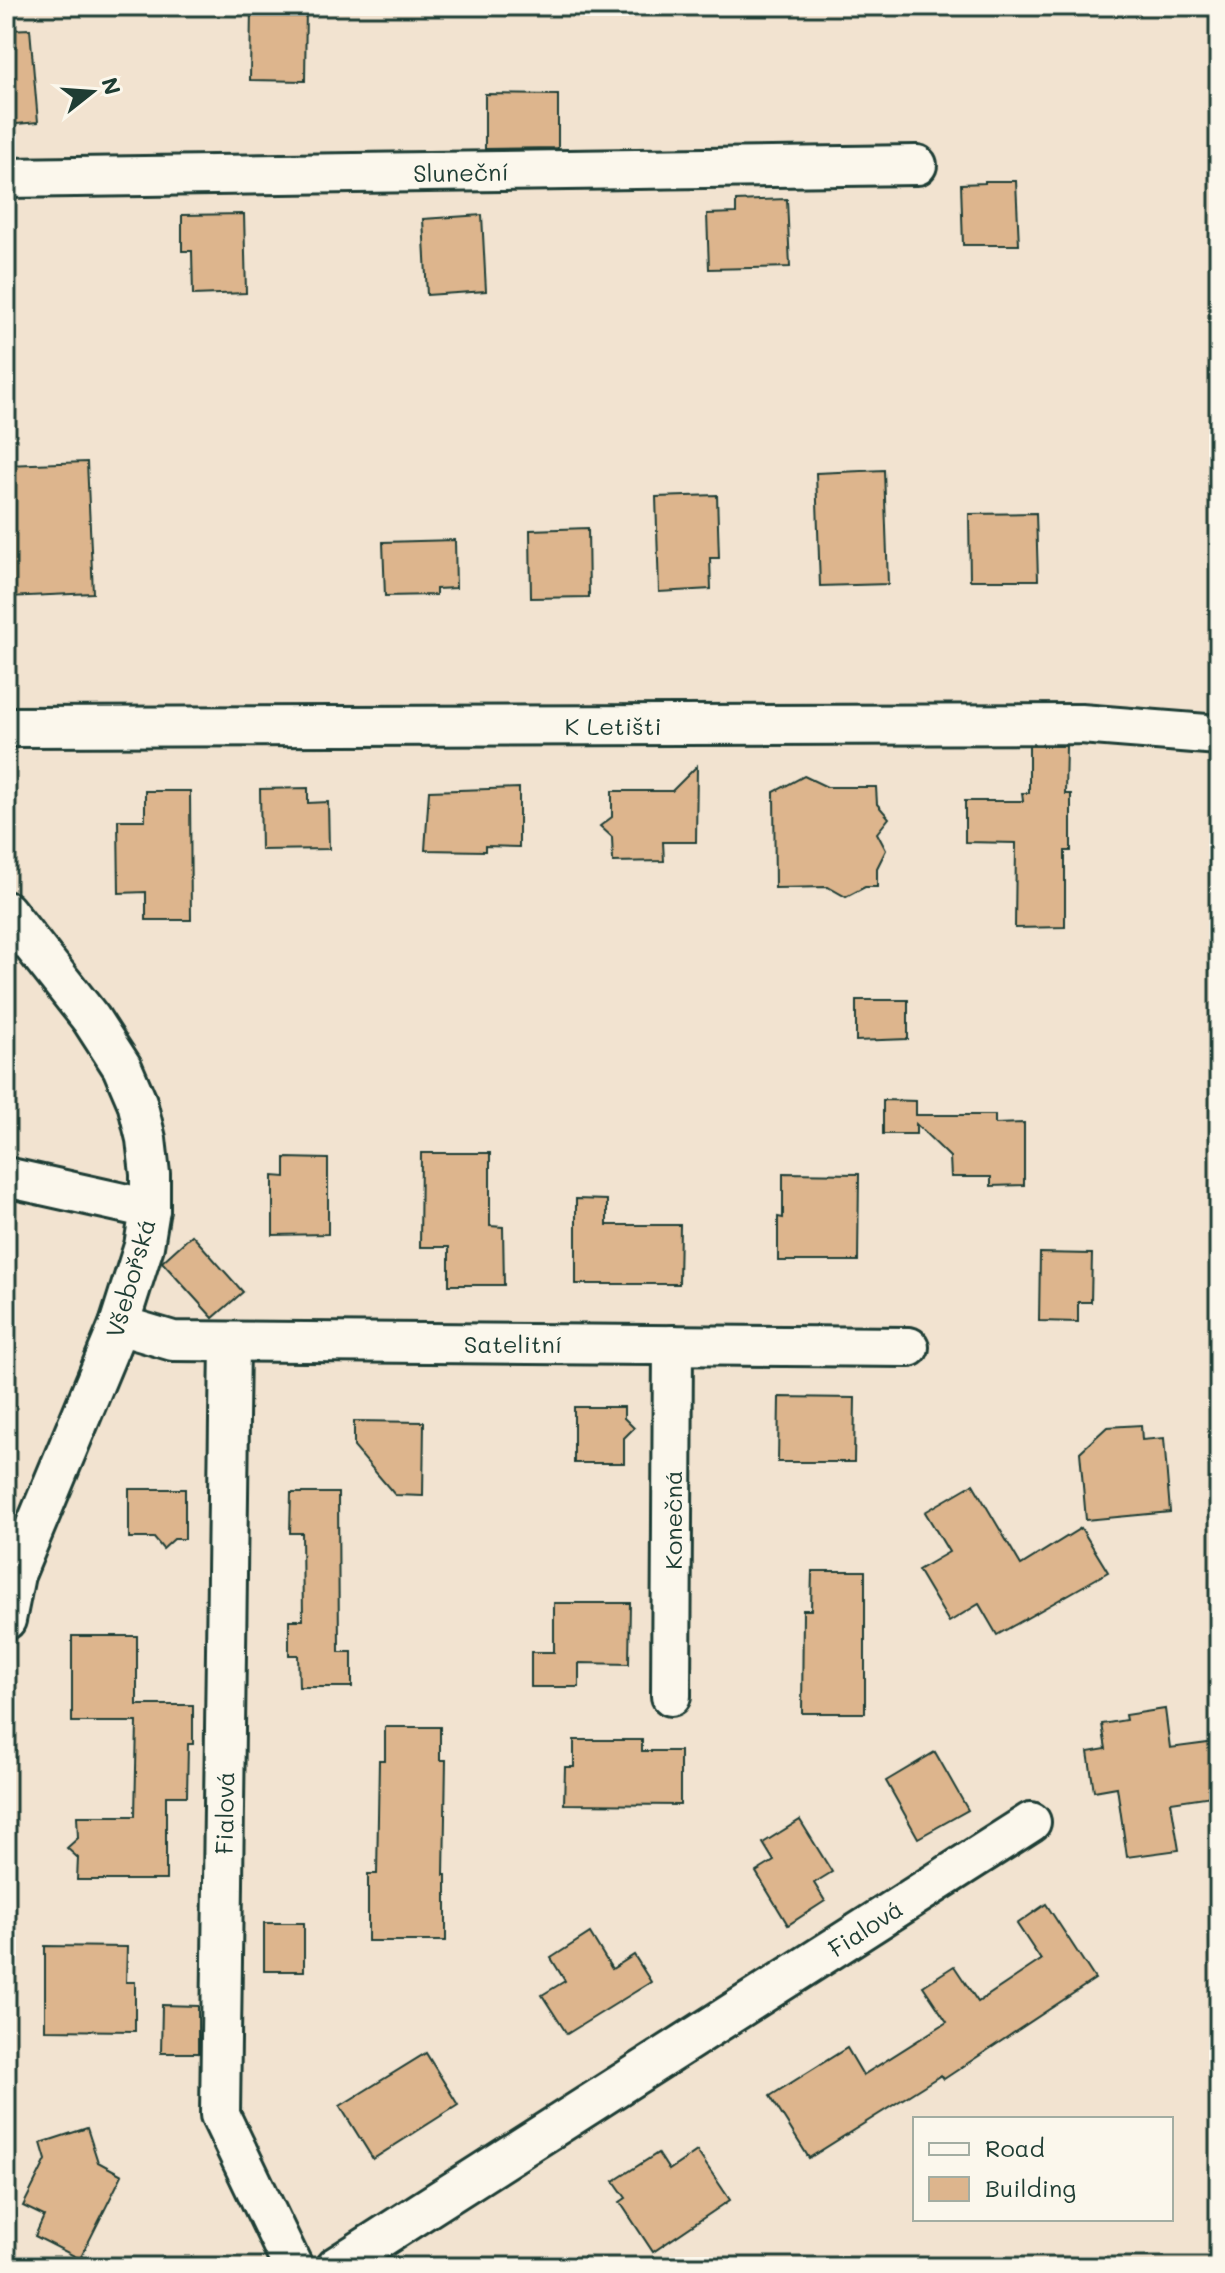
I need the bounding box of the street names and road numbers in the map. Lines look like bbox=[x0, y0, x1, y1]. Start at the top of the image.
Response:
street label: Sluneční bbox=[413, 156, 509, 188]
street label: K Letišti bbox=[564, 710, 662, 741]
street label: Všebořská bbox=[98, 1215, 162, 1341]
street label: Satelitní bbox=[464, 1328, 562, 1359]
street label: Konečná bbox=[657, 1470, 688, 1570]
street label: Fialová bbox=[208, 1771, 240, 1855]
street label: Fialová bbox=[822, 1892, 908, 1964]

